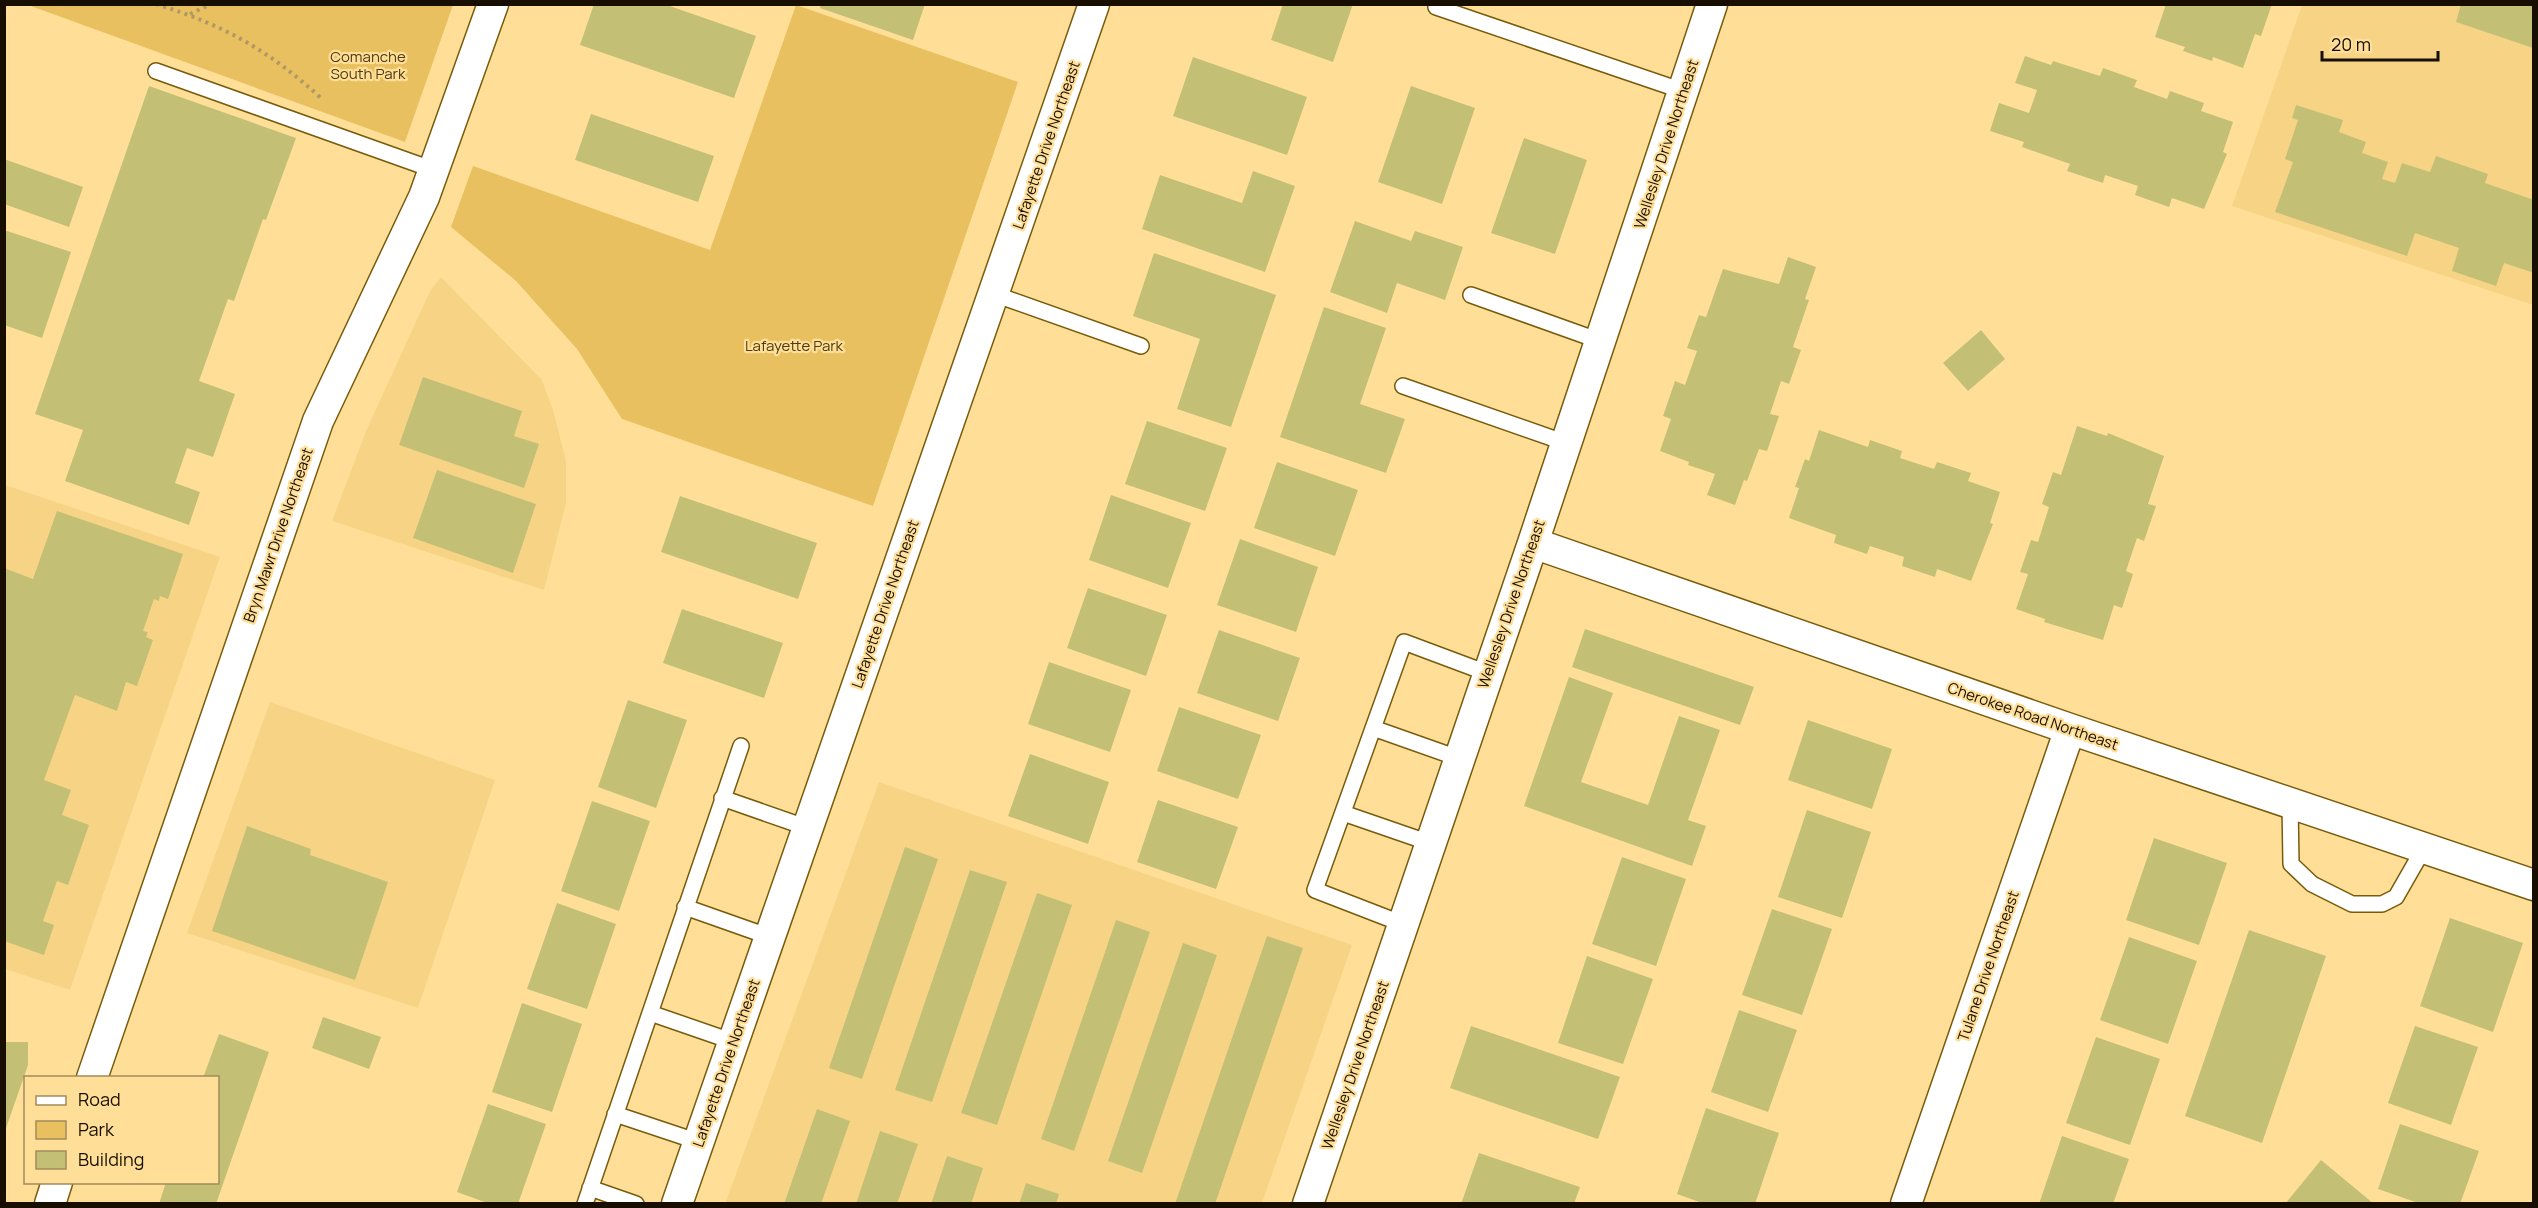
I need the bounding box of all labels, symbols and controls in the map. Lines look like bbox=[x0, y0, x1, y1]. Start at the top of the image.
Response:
scale bar bbox=[2322, 24, 2438, 62]
text: 20 m bbox=[2331, 32, 2371, 56]
park label: Comanche South Park bbox=[330, 46, 406, 84]
street label: Wellesley Drive Northeast bbox=[1629, 57, 1703, 231]
street label: Lafayette Drive Northeast bbox=[1007, 58, 1085, 232]
park label: Lafayette Park bbox=[745, 335, 844, 356]
street label: Bryn Mawr Drive Northeast bbox=[238, 445, 318, 625]
street label: Lafayette Drive Northeast bbox=[846, 517, 924, 691]
street label: Wellesley Drive Northeast bbox=[1472, 517, 1550, 691]
street label: Cherokee Road Northeast bbox=[1945, 677, 2121, 755]
street label: Tulane Drive Northeast bbox=[1952, 888, 2024, 1044]
street label: Lafayette Drive Northeast bbox=[687, 976, 765, 1150]
street label: Wellesley Drive Northeast bbox=[1316, 978, 1394, 1152]
legend bbox=[24, 1076, 219, 1184]
text: Road bbox=[78, 1087, 121, 1111]
text: Park bbox=[78, 1117, 115, 1141]
text: Building bbox=[78, 1147, 144, 1171]

